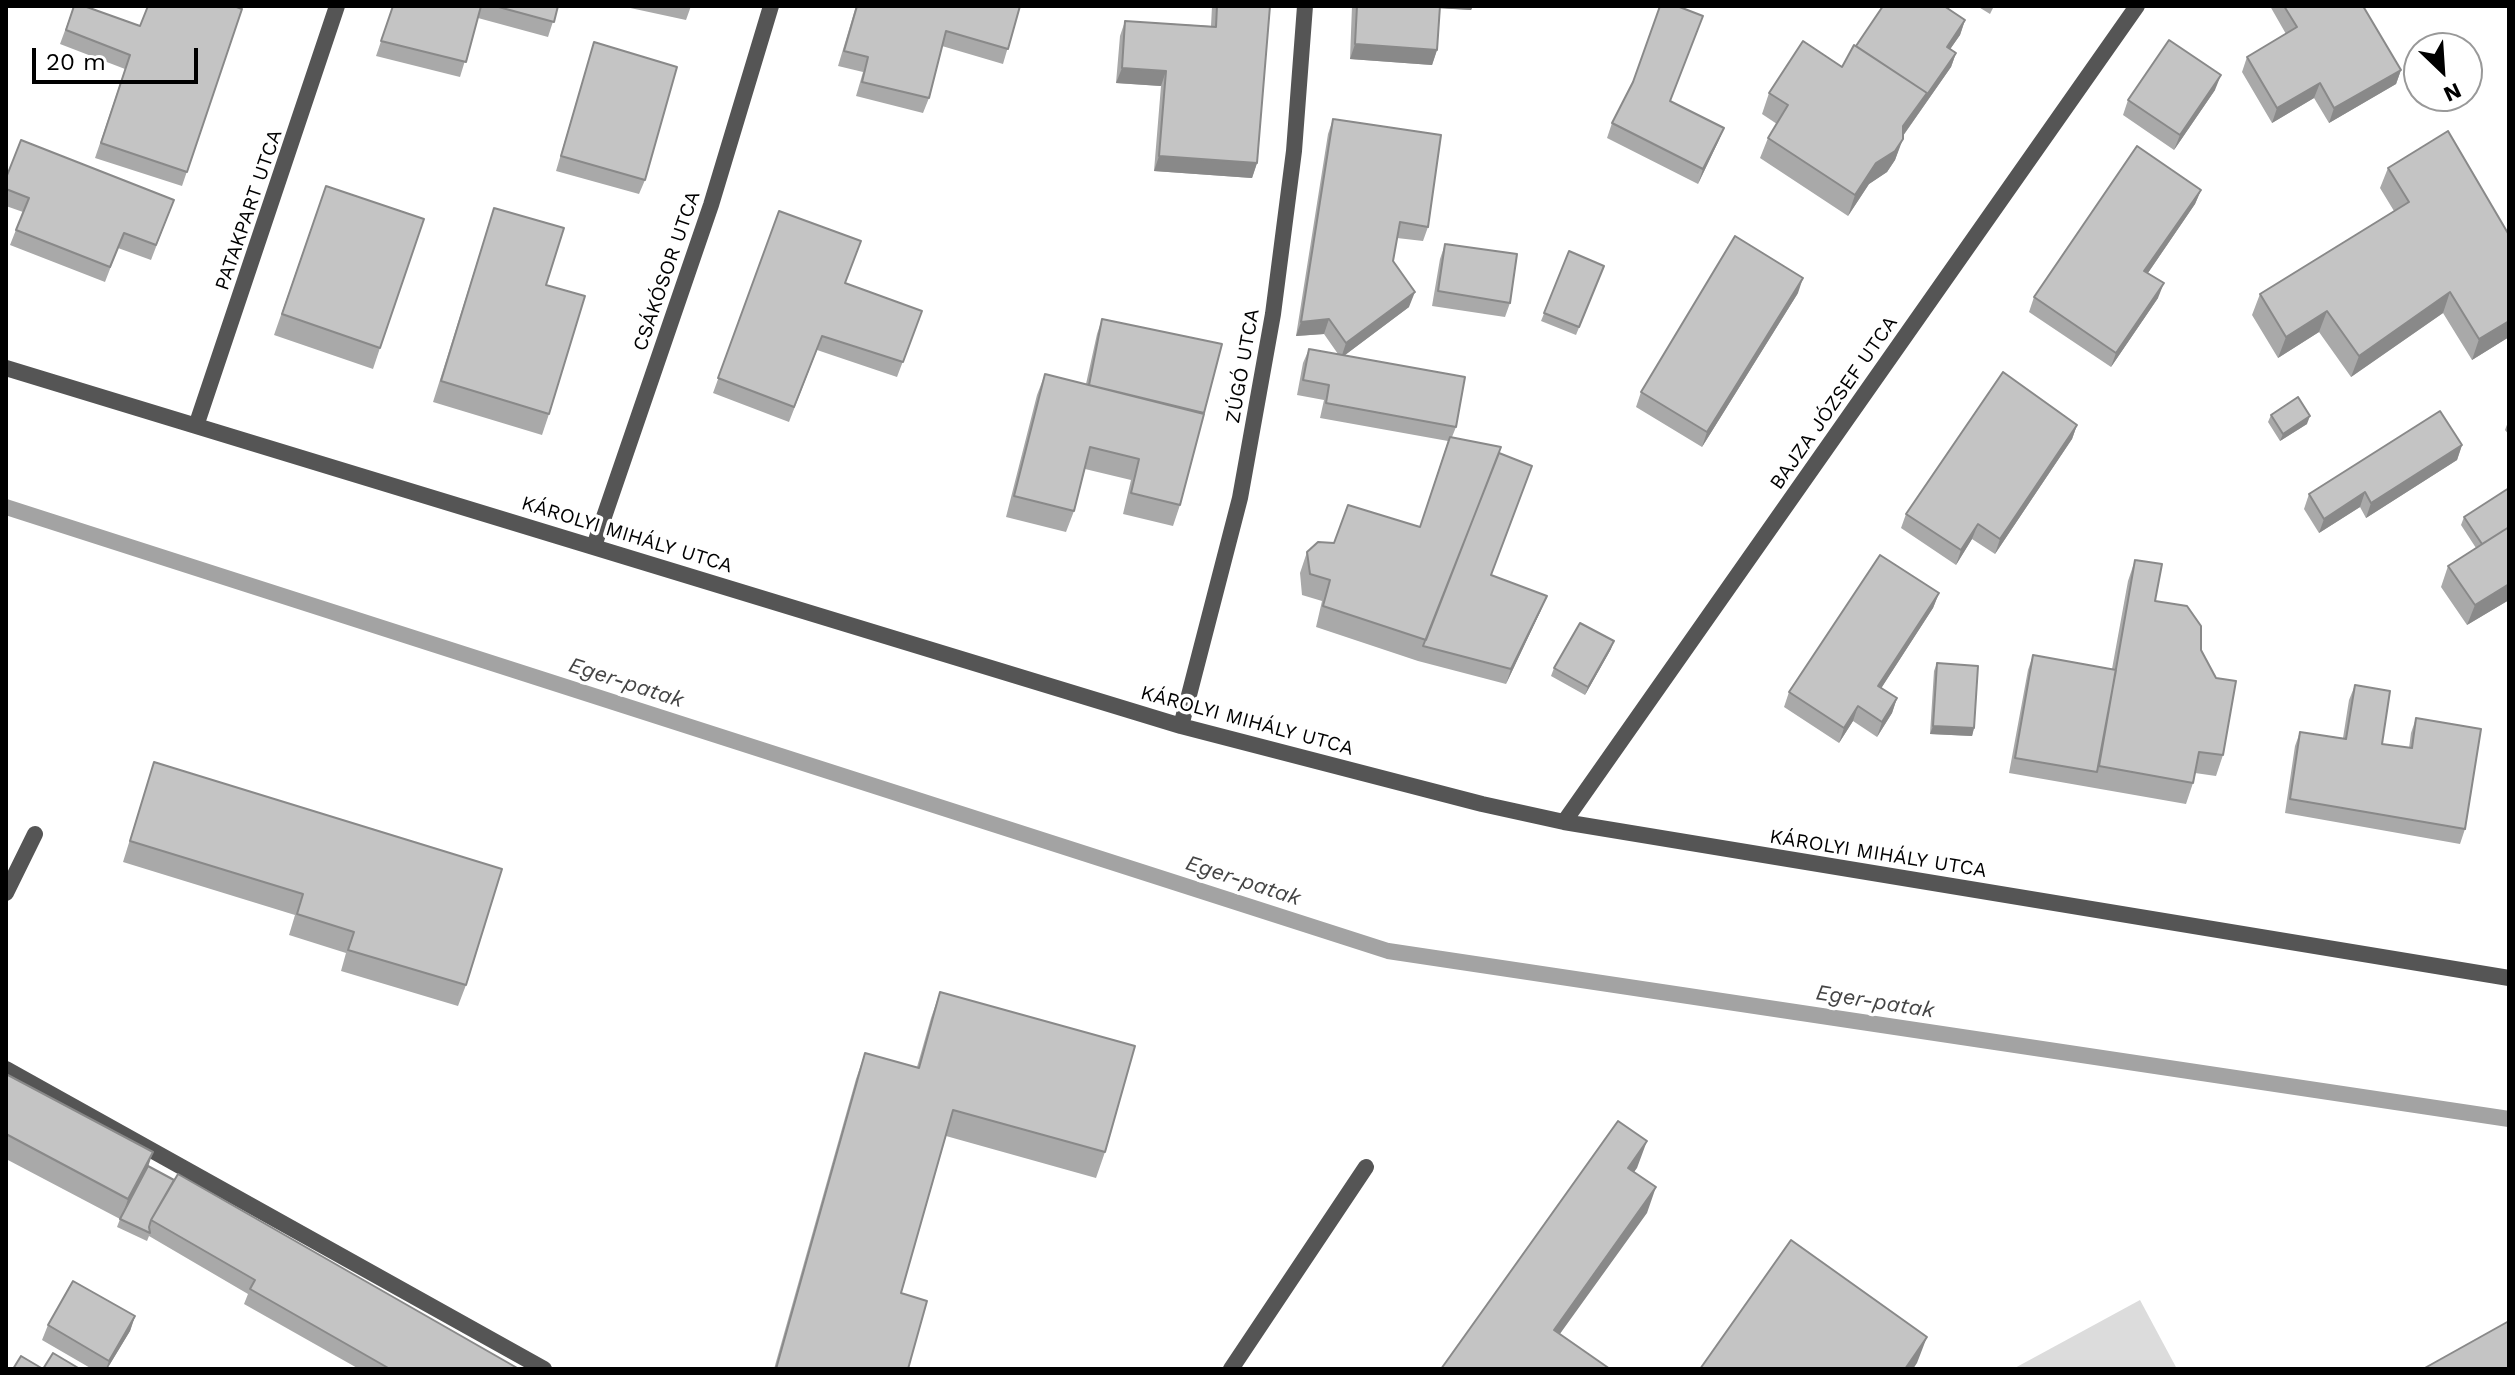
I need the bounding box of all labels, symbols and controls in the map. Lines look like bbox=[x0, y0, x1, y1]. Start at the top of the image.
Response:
scale bar bbox=[36, 32, 202, 82]
north arrow bbox=[2403, 32, 2483, 112]
text: 20 m bbox=[46, 48, 106, 76]
text: N bbox=[2440, 78, 2465, 107]
street label: PATAKPART UTCA bbox=[210, 127, 288, 293]
street label: CSÁKÓSOR UTCA bbox=[628, 188, 706, 354]
street label: ZÚGÓ UTCA bbox=[1221, 307, 1265, 425]
street label: BAJZA JÓZSEF UTCA bbox=[1765, 312, 1903, 494]
street label: KÁROLYI MIHÁLY UTCA bbox=[519, 491, 735, 579]
water label: Eger-patak bbox=[565, 652, 687, 714]
street label: KÁROLYI MIHÁLY UTCA bbox=[1138, 681, 1356, 761]
street label: KÁROLYI MIHÁLY UTCA bbox=[1768, 825, 1988, 883]
water label: Eger-patak bbox=[1182, 850, 1304, 912]
water label: Eger-patak bbox=[1814, 980, 1936, 1024]

